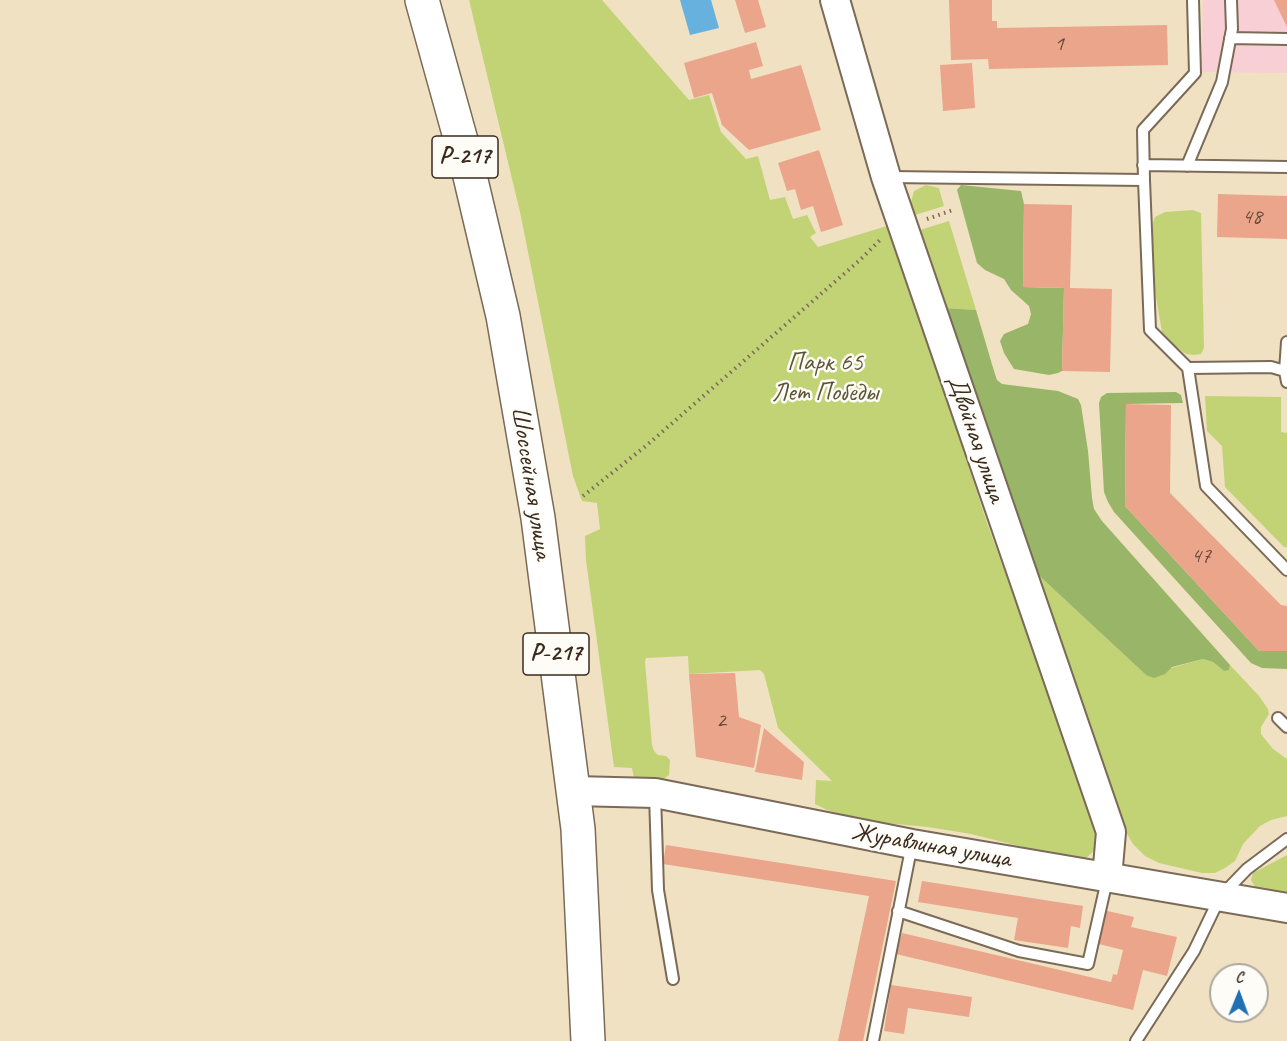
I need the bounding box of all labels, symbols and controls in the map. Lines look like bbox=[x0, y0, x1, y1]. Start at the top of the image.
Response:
house number: 1 bbox=[1054, 31, 1064, 57]
road number: Р-217 bbox=[432, 136, 498, 178]
house number: 48 bbox=[1242, 204, 1262, 230]
park label: Парк 65 Лет Победы bbox=[772, 347, 878, 408]
street label: Двойная улица bbox=[940, 372, 1012, 506]
street label: Шоссейная улица bbox=[504, 404, 558, 562]
house number: 47 bbox=[1191, 543, 1211, 569]
road number: Р-217 bbox=[523, 633, 589, 675]
house number: 2 bbox=[716, 708, 726, 734]
street label: Журавлиная улица bbox=[849, 817, 1013, 875]
north arrow bbox=[1209, 963, 1269, 1023]
text: С bbox=[1235, 967, 1243, 987]

